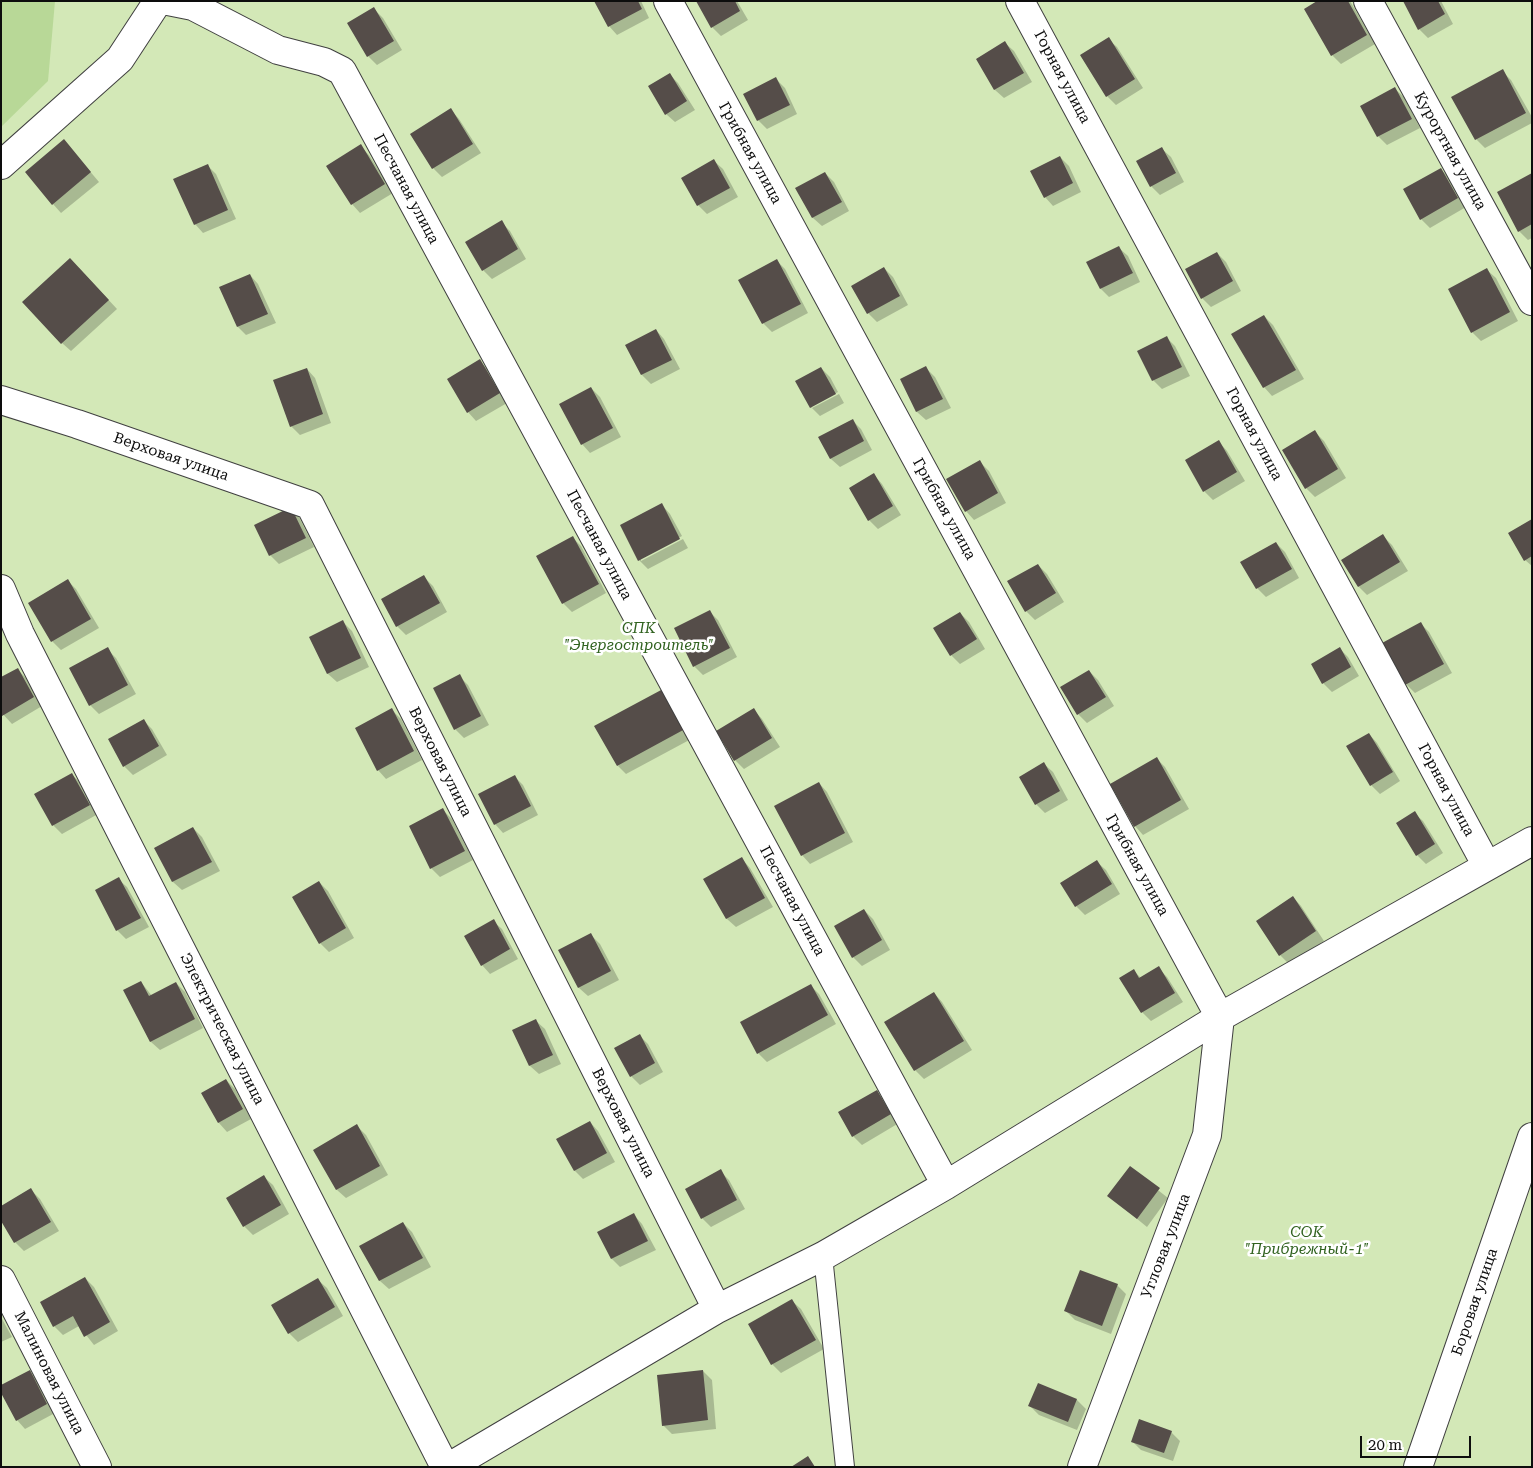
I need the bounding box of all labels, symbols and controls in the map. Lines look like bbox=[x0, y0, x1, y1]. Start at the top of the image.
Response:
street label: Горная улица bbox=[1030, 27, 1094, 127]
street label: Курортная улица bbox=[1410, 89, 1490, 213]
street label: Грибная улица bbox=[715, 99, 785, 207]
street label: Песчаная улица bbox=[369, 131, 443, 247]
street label: Горная улица bbox=[1222, 384, 1286, 484]
street label: Верховая улица bbox=[111, 429, 231, 485]
street label: Грибная улица bbox=[909, 455, 979, 563]
street label: Песчаная улица bbox=[562, 487, 636, 603]
park label: СПК "Энергостроитель" bbox=[564, 620, 714, 655]
street label: Верховая улица bbox=[405, 704, 475, 820]
street label: Горная улица bbox=[1414, 740, 1478, 840]
street label: Грибная улица bbox=[1102, 811, 1172, 919]
street label: Песчаная улица bbox=[755, 843, 829, 959]
street label: Электрическая улица bbox=[176, 950, 268, 1108]
street label: Верховая улица bbox=[588, 1065, 658, 1181]
street label: Угловая улица bbox=[1138, 1191, 1194, 1301]
park label: СОК "Прибрежный-1" bbox=[1245, 1224, 1369, 1259]
street label: Боровая улица bbox=[1448, 1246, 1502, 1358]
street label: Малиновая улица bbox=[10, 1308, 88, 1438]
scale bar bbox=[1363, 1426, 1474, 1458]
text: 20 m bbox=[1368, 1436, 1402, 1454]

